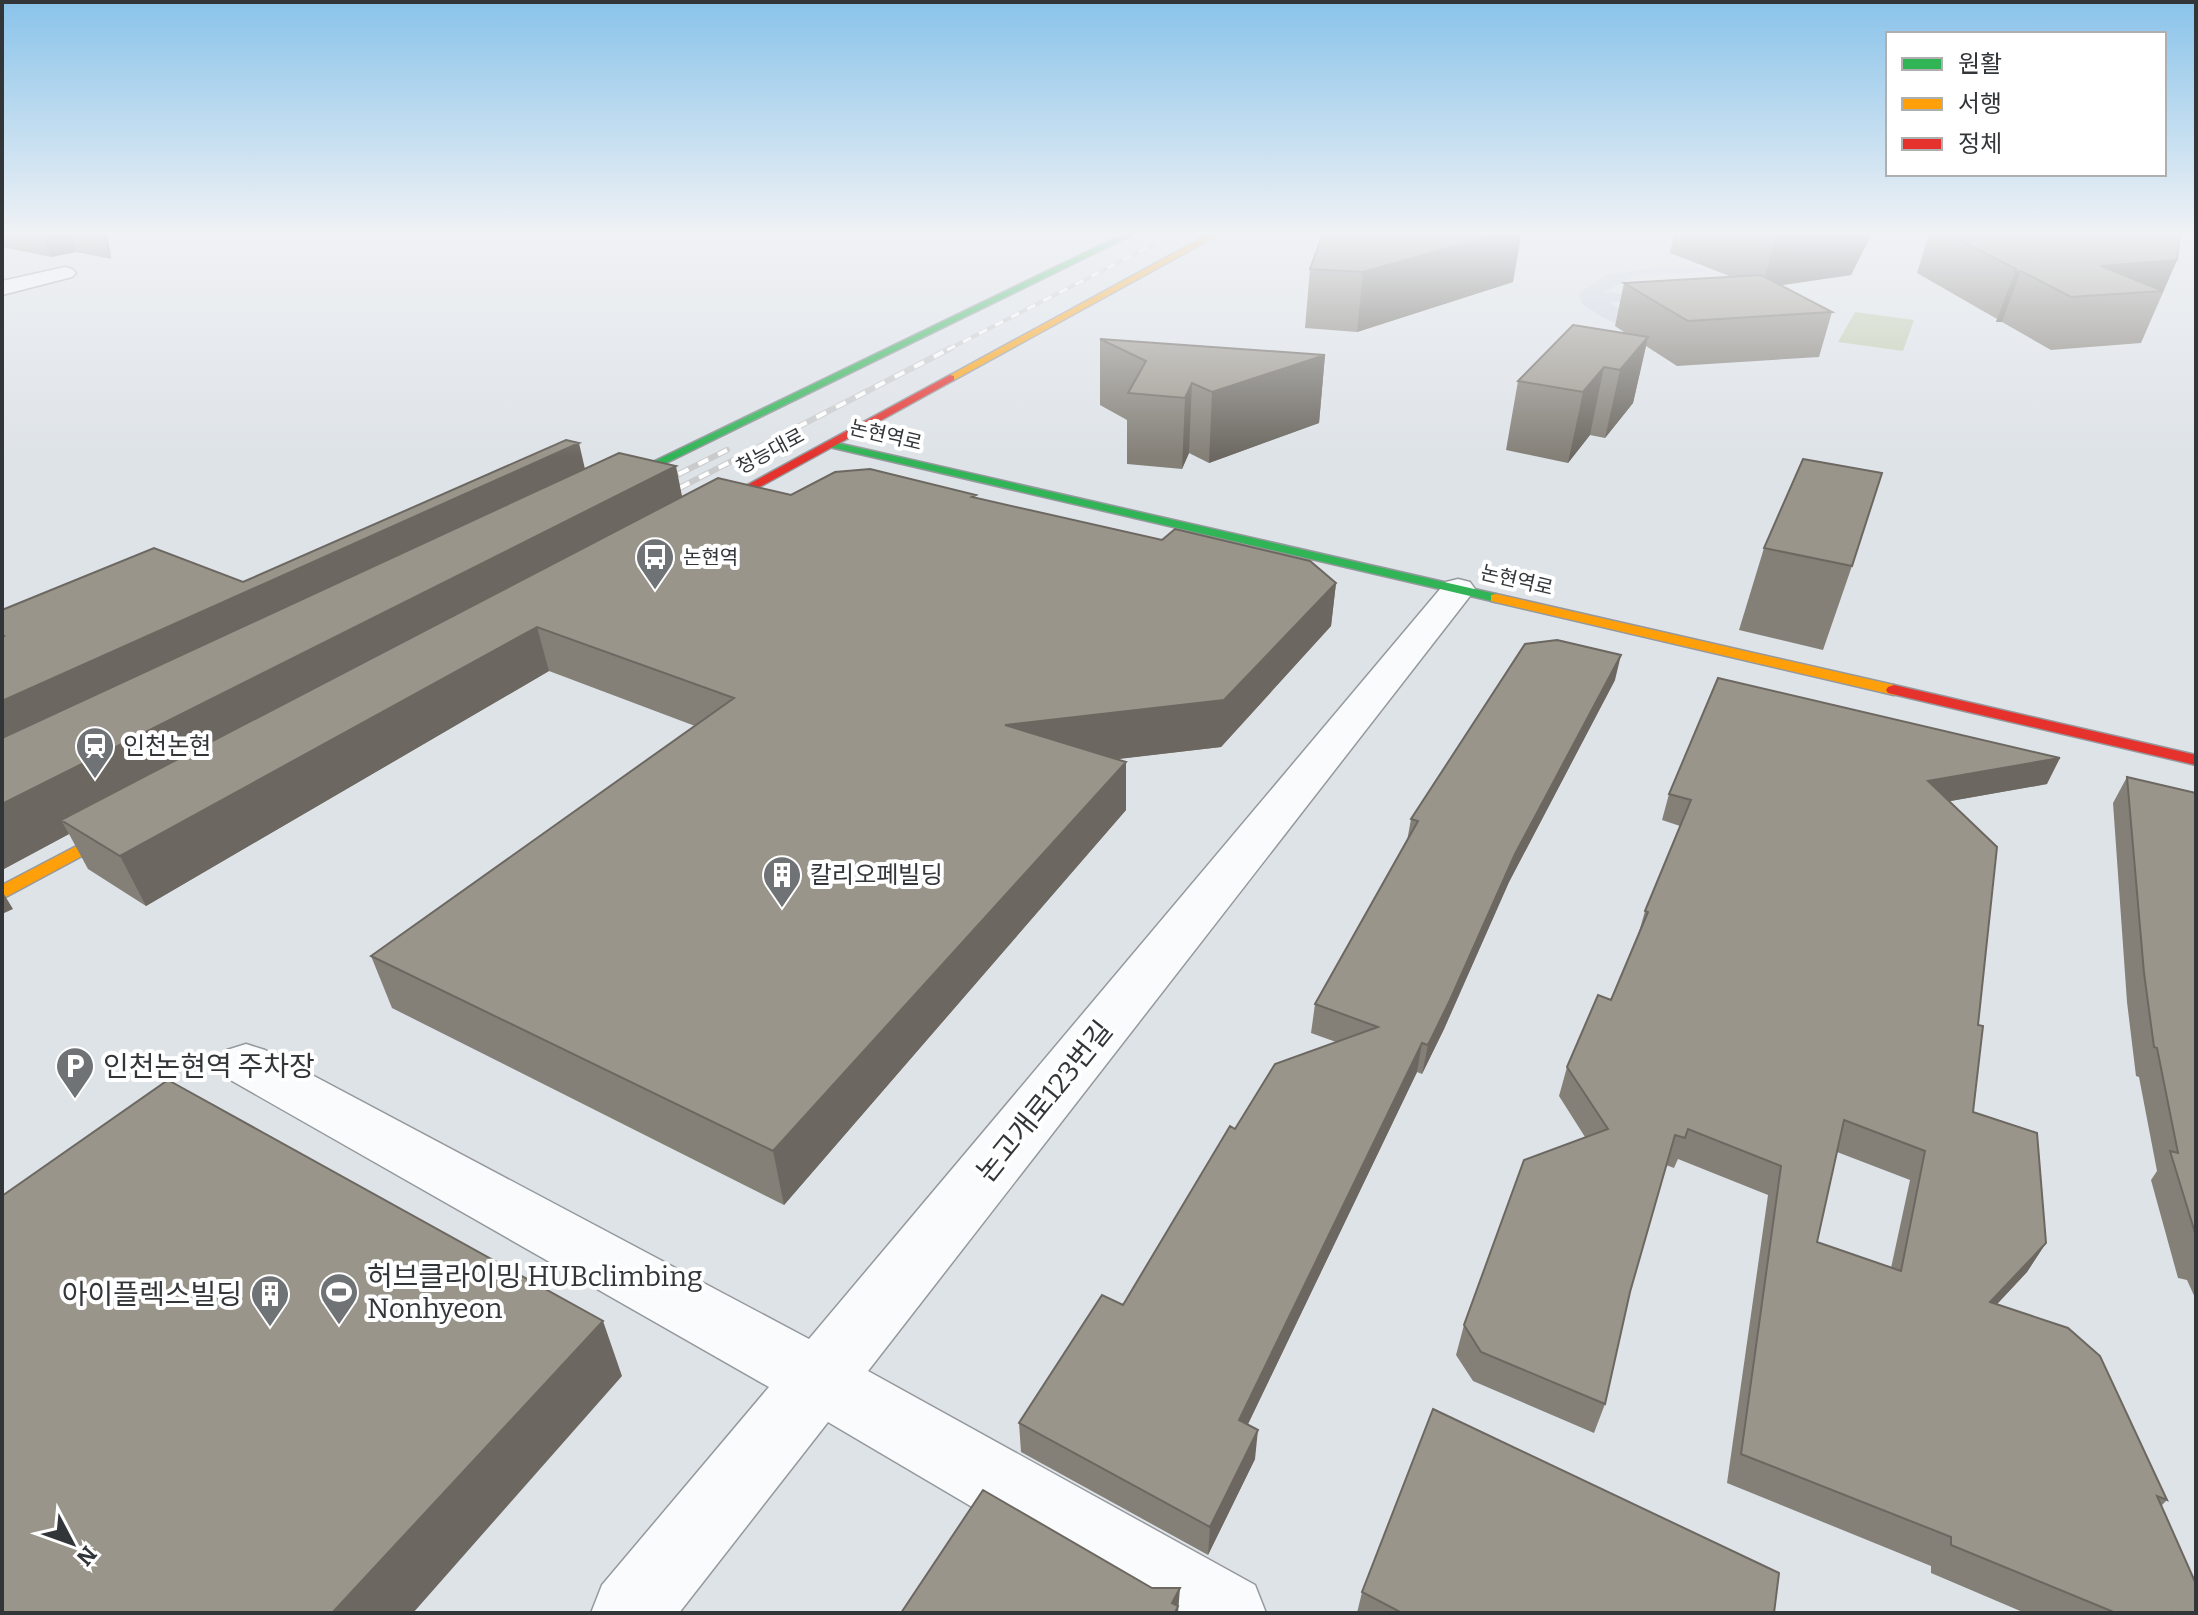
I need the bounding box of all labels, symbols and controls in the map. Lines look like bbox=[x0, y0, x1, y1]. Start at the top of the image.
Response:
legend bbox=[1886, 32, 2166, 176]
text: 원활 bbox=[1958, 50, 2002, 78]
text: 서행 bbox=[1958, 90, 2002, 118]
text: 정체 bbox=[1958, 130, 2002, 158]
street label: 논현역로 bbox=[847, 415, 925, 455]
street label: 청능대로 bbox=[732, 423, 808, 479]
bus stop icon: 논현역 bbox=[634, 536, 676, 591]
place label: 논현역 bbox=[683, 545, 738, 569]
street label: 논현역로 bbox=[1478, 560, 1556, 600]
station icon: 인천논현 bbox=[74, 725, 116, 780]
place label: 인천논현 bbox=[123, 732, 211, 760]
building icon: 칼리오페빌딩 bbox=[761, 854, 803, 909]
place label: 칼리오페빌딩 bbox=[810, 861, 942, 889]
street label: 논고개로123번길 bbox=[970, 1014, 1119, 1188]
parking icon: 인천논현역 주차장 bbox=[54, 1045, 96, 1100]
place label: 인천논현역 주차장 bbox=[103, 1050, 315, 1083]
place label: 허브클라이밍 HUBclimbing Nonhyeon bbox=[367, 1260, 703, 1325]
sports icon: 허브클라이밍 HUBclimbing Nonhyeon bbox=[318, 1271, 360, 1326]
building icon: 아이플렉스빌딩 bbox=[249, 1273, 291, 1328]
place label: 아이플렉스빌딩 bbox=[62, 1278, 242, 1311]
north arrow bbox=[32, 1503, 112, 1583]
text: N bbox=[71, 1541, 102, 1571]

